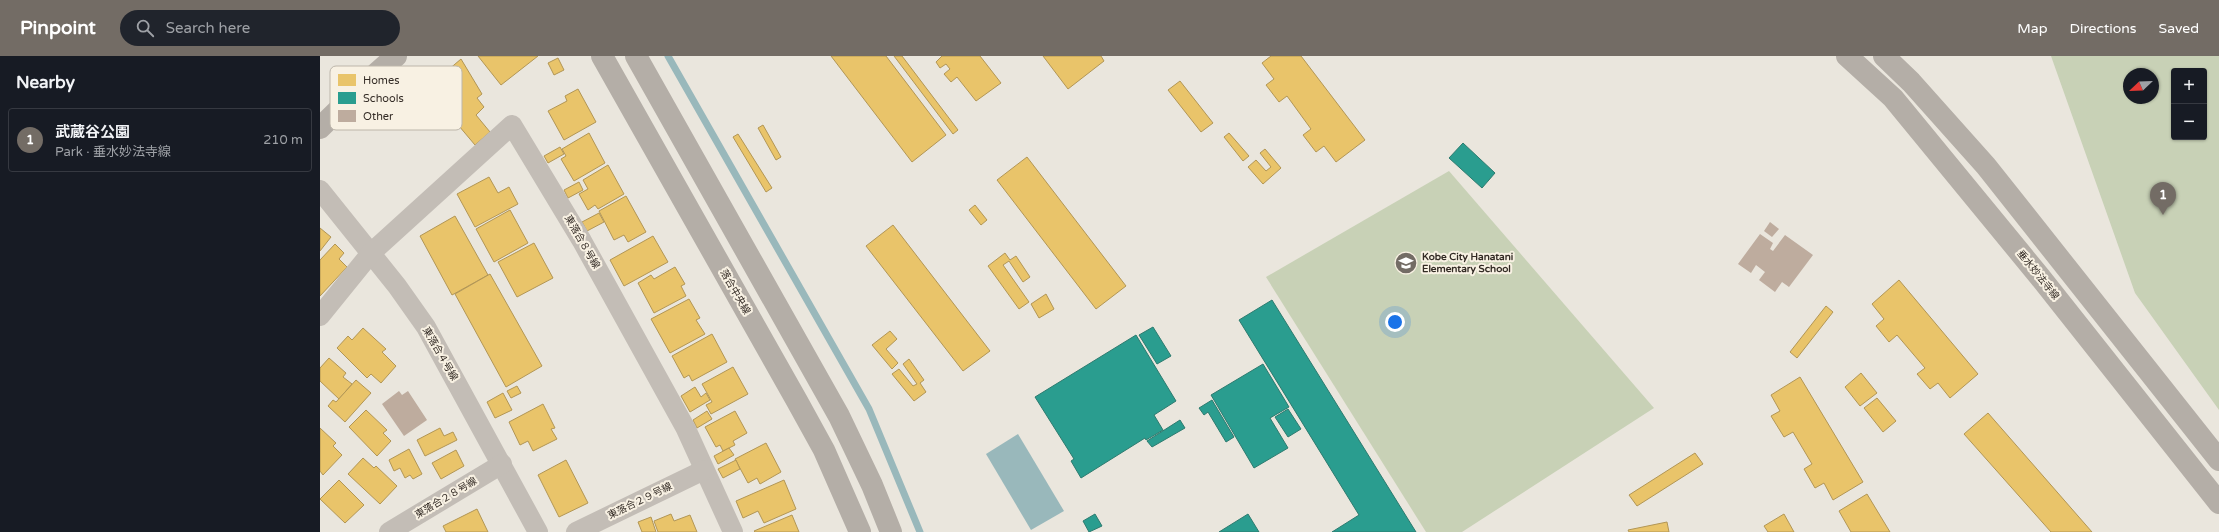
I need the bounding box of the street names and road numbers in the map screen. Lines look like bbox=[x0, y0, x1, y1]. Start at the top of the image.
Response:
street label: 東落合８号線 bbox=[562, 213, 602, 271]
street label: 垂水妙法寺線 bbox=[2014, 248, 2062, 302]
street label: 落合中央線 bbox=[717, 267, 753, 317]
street label: 東落合４号線 bbox=[420, 325, 460, 383]
street label: 東落合２８号線 bbox=[413, 475, 479, 521]
street label: 東落合２９号線 bbox=[606, 480, 674, 522]

